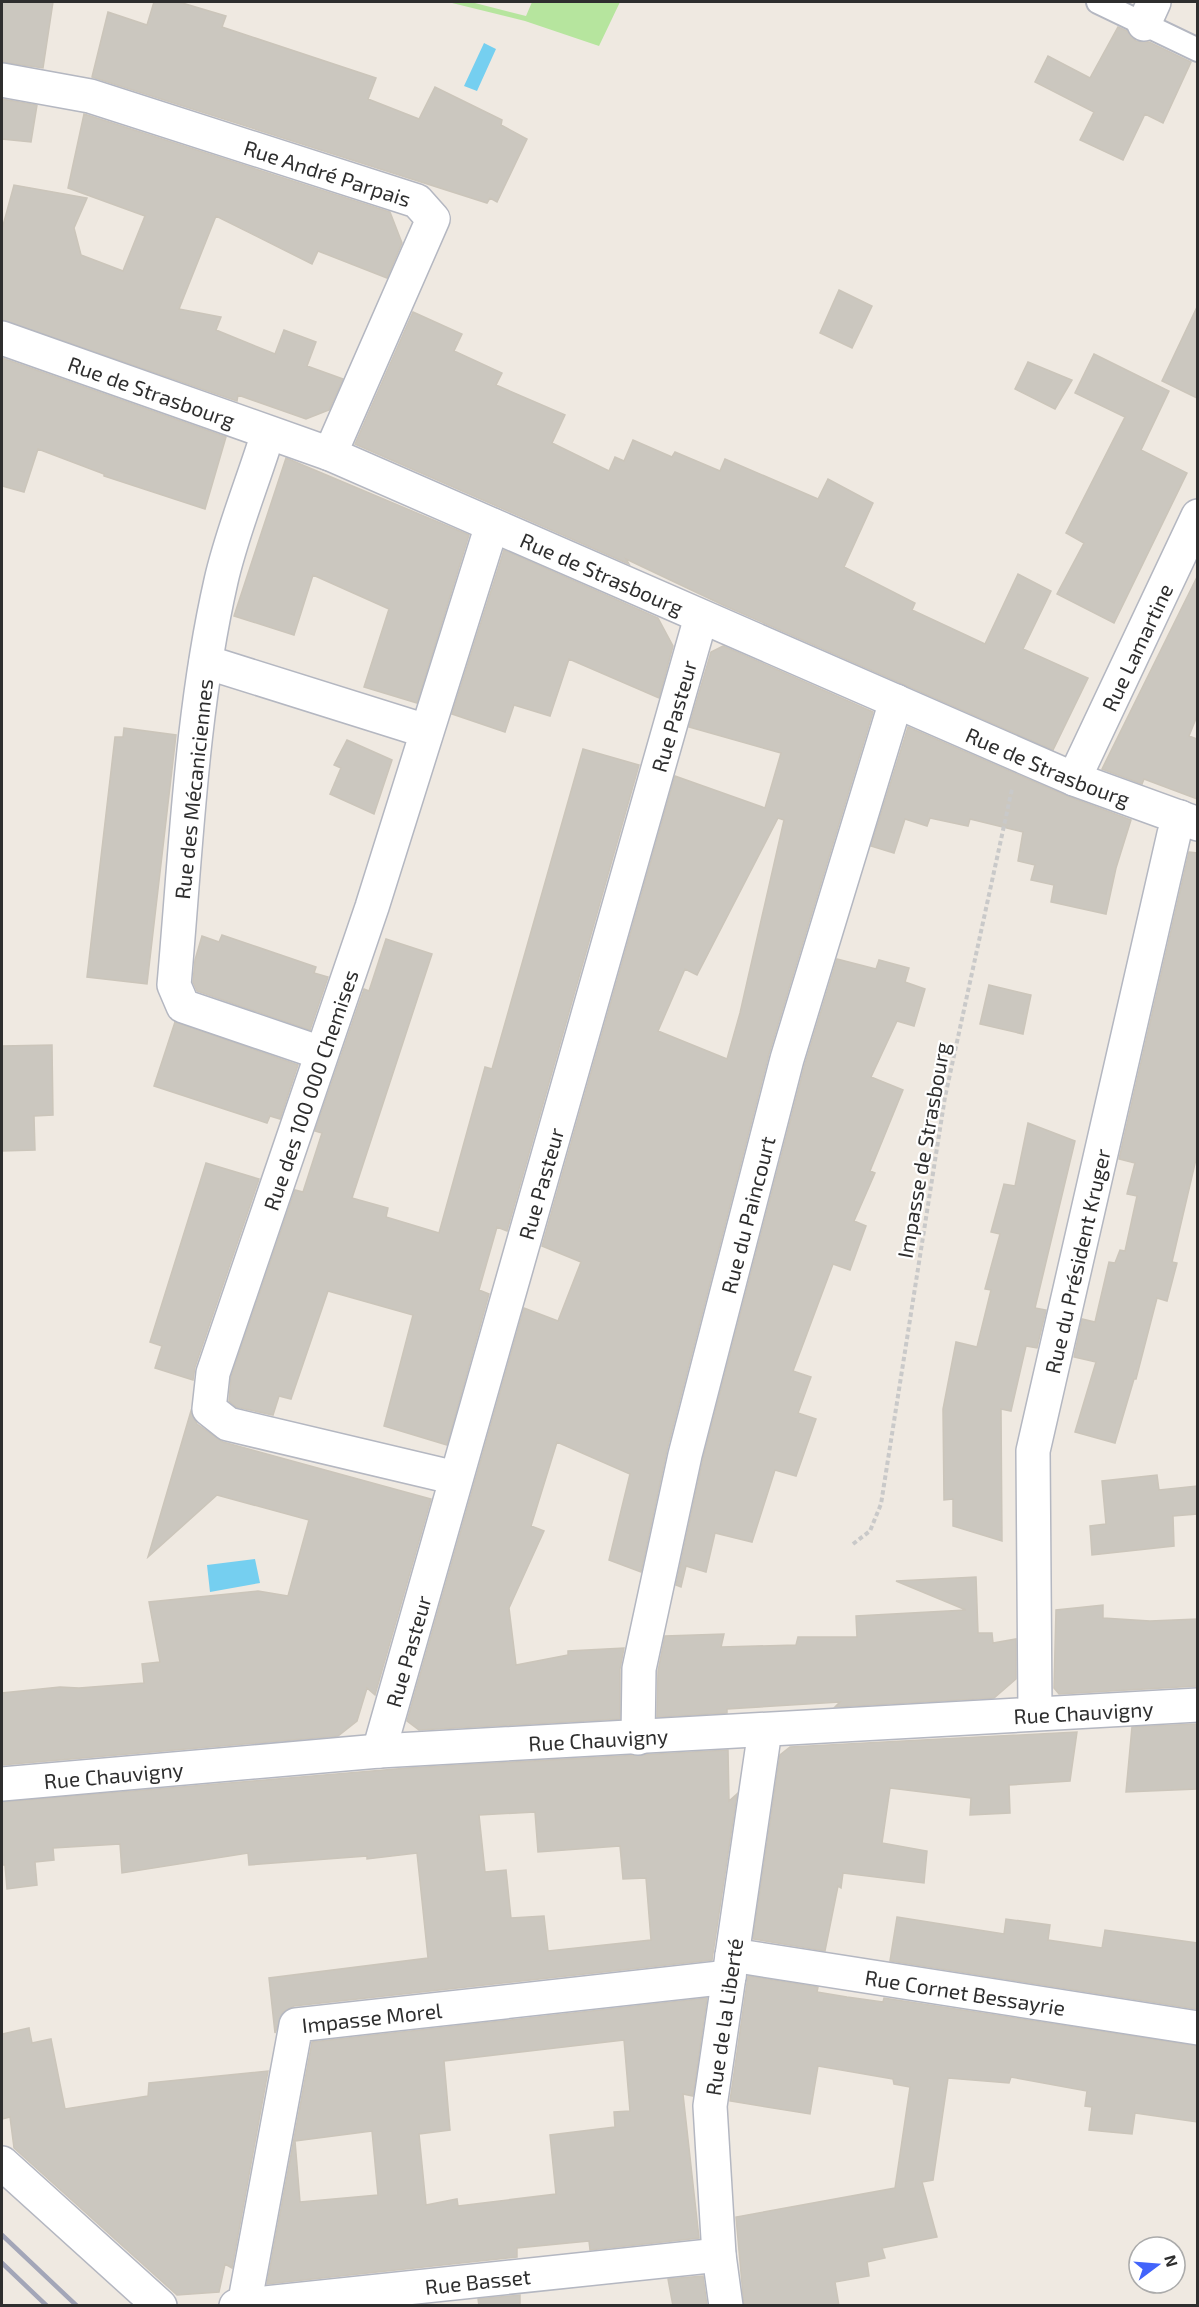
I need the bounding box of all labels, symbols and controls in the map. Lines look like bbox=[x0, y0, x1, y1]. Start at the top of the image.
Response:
street label: Rue André Parpais bbox=[241, 134, 414, 211]
street label: Rue de Strasbourg bbox=[65, 350, 239, 432]
street label: Rue de Strasbourg bbox=[517, 526, 688, 620]
street label: Rue Lamartine bbox=[1095, 579, 1177, 715]
street label: Rue Pasteur bbox=[645, 657, 701, 775]
street label: Rue des Mécaniciennes bbox=[169, 678, 217, 900]
street label: Rue de Strasbourg bbox=[962, 721, 1134, 811]
street label: Rue des 100 000 Chemises bbox=[257, 966, 362, 1213]
street label: Impasse de Strasbourg bbox=[892, 1040, 954, 1260]
street label: Rue Pasteur bbox=[512, 1124, 568, 1242]
street label: Rue du Paincourt bbox=[715, 1133, 779, 1296]
street label: Rue du Président Kruger bbox=[1039, 1146, 1114, 1376]
street label: Rue Pasteur bbox=[380, 1592, 435, 1710]
street label: Rue Chauvigny bbox=[1013, 1695, 1154, 1728]
street label: Rue Chauvigny bbox=[528, 1722, 669, 1755]
street label: Rue Chauvigny bbox=[43, 1756, 184, 1793]
street label: Rue de la Liberté bbox=[699, 1937, 747, 2097]
street label: Rue Cornet Bessayrie bbox=[863, 1963, 1067, 2020]
street label: Impasse Morel bbox=[300, 1996, 444, 2037]
north arrow bbox=[1127, 2235, 1187, 2295]
text: N bbox=[1161, 2253, 1183, 2269]
street label: Rue Basset bbox=[424, 2262, 532, 2298]

